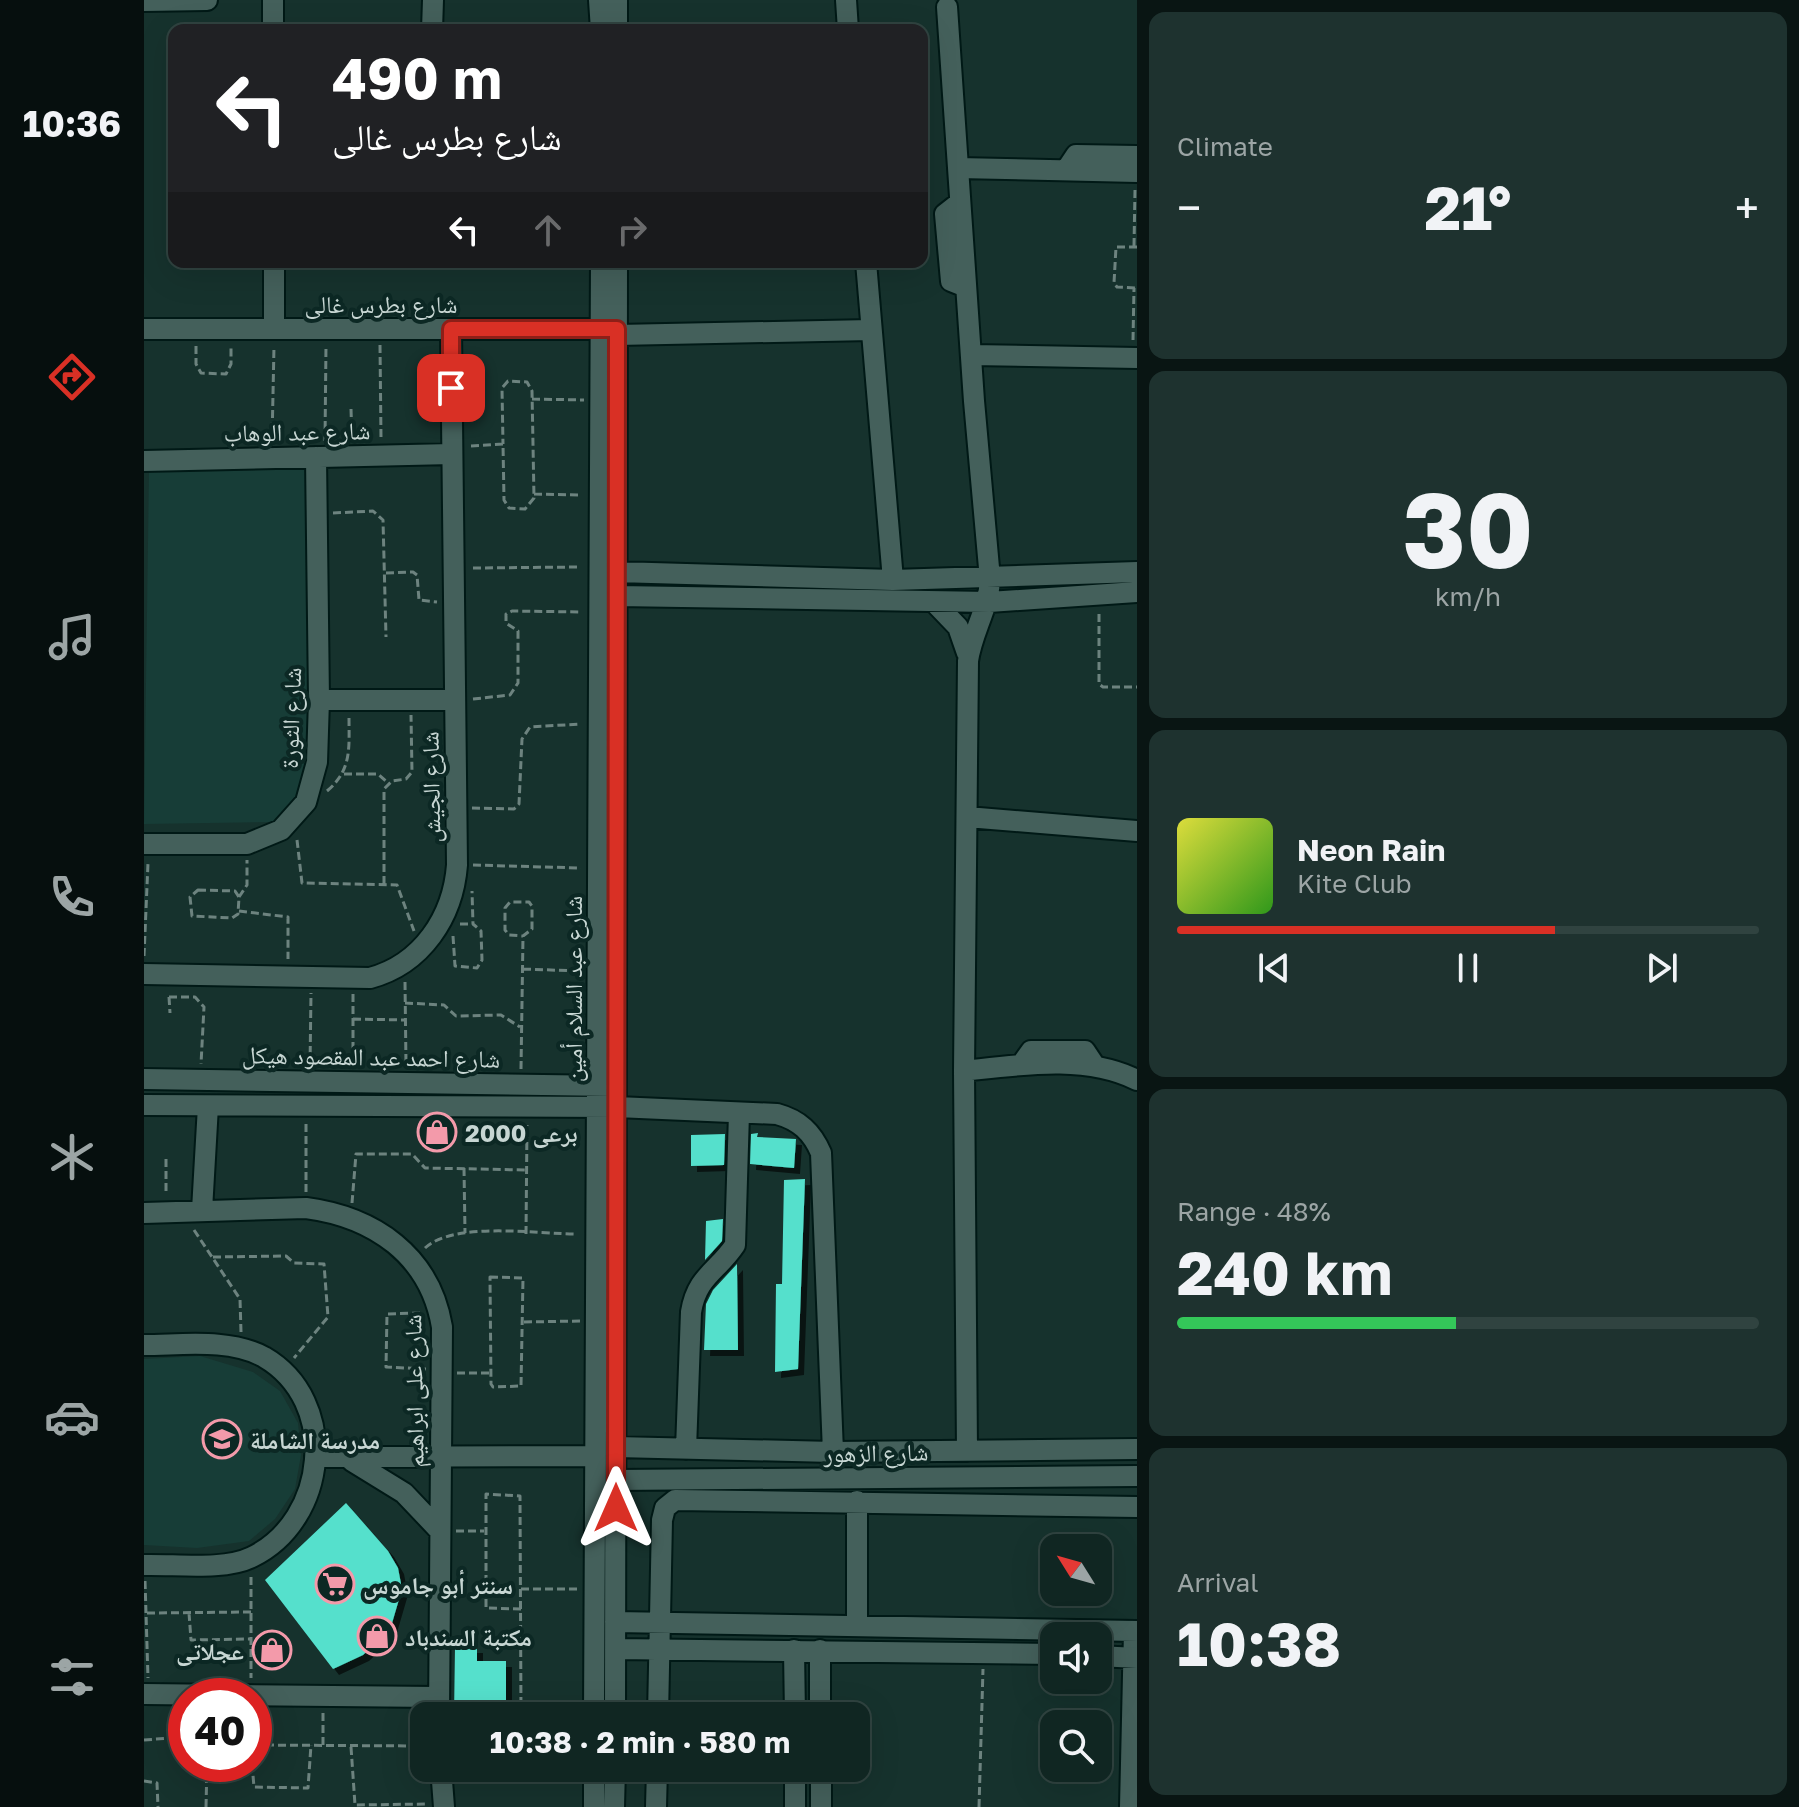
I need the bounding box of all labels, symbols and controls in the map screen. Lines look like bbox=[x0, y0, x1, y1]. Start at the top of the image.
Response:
text: 490 m bbox=[332, 44, 502, 111]
icon: left bbox=[200, 56, 304, 160]
text: 10:36 bbox=[23, 102, 121, 145]
text: شارع بطرس غالى bbox=[332, 115, 562, 158]
text: Climate bbox=[1177, 131, 1273, 162]
text: 21° bbox=[1425, 171, 1511, 243]
text: − bbox=[1177, 181, 1201, 234]
text: + bbox=[1735, 181, 1759, 234]
icon: left bbox=[442, 208, 486, 252]
icon: ahead bbox=[526, 208, 570, 252]
icon: right bbox=[610, 208, 654, 252]
street label: شارع بطرس غالى bbox=[304, 289, 458, 320]
icon: directions bbox=[44, 349, 100, 405]
pin bbox=[417, 354, 485, 422]
icon: arrive bbox=[429, 366, 473, 410]
street label: شارع عبد الوهاب bbox=[223, 415, 371, 449]
text: 30 bbox=[1402, 466, 1534, 591]
text: km/h bbox=[1435, 581, 1501, 612]
icon: music bbox=[44, 609, 100, 665]
street label: شارع الثورة bbox=[274, 667, 308, 769]
street label: شارع الجيش bbox=[415, 731, 447, 843]
text: Neon Rain bbox=[1297, 832, 1445, 868]
text: Kite Club bbox=[1297, 868, 1412, 899]
icon: phone bbox=[44, 869, 100, 925]
street label: شارع عبد السلام أمين bbox=[558, 896, 590, 1082]
icon: previous bbox=[1252, 946, 1296, 990]
icon: pause bbox=[1446, 946, 1490, 990]
icon: next bbox=[1640, 946, 1684, 990]
street label: شارع احمد عبد المقصود هيكل bbox=[242, 1039, 500, 1075]
shop icon: برعى 2000 bbox=[416, 1111, 458, 1153]
place label: برعى 2000 bbox=[465, 1118, 578, 1148]
icon: climate bbox=[44, 1129, 100, 1185]
text: Range · 48% bbox=[1177, 1196, 1331, 1227]
text: 240 km bbox=[1177, 1236, 1392, 1308]
street label: شارع على ابراهيم bbox=[397, 1314, 432, 1468]
icon: car bbox=[44, 1389, 100, 1445]
school or university icon: مدرسة الشاملة bbox=[201, 1418, 243, 1460]
place label: مدرسة الشاملة bbox=[250, 1425, 380, 1454]
street label: شارع الزهور bbox=[822, 1437, 929, 1469]
position arrow bbox=[574, 1466, 658, 1550]
north arrow bbox=[1040, 1534, 1112, 1606]
map controls bbox=[1040, 1534, 1112, 1782]
supermarket icon: سنتر أبو جاموس bbox=[314, 1563, 356, 1605]
text: Arrival bbox=[1177, 1567, 1258, 1598]
place label: سنتر أبو جاموس bbox=[363, 1569, 513, 1600]
text: 10:38 bbox=[1177, 1607, 1341, 1679]
shop icon: مكتبة السندباد bbox=[356, 1615, 398, 1657]
place label: مكتبة السندباد bbox=[405, 1622, 532, 1651]
button: sound bbox=[1040, 1622, 1112, 1694]
shop icon: عجلاتى bbox=[251, 1629, 293, 1671]
place label: عجلاتى bbox=[176, 1636, 244, 1666]
icon: filters bbox=[44, 1649, 100, 1705]
speed limit sign: 40 bbox=[168, 1678, 272, 1782]
button: search bbox=[1040, 1710, 1112, 1782]
text: 10:38 · 2 min · 580 m bbox=[490, 1724, 790, 1760]

